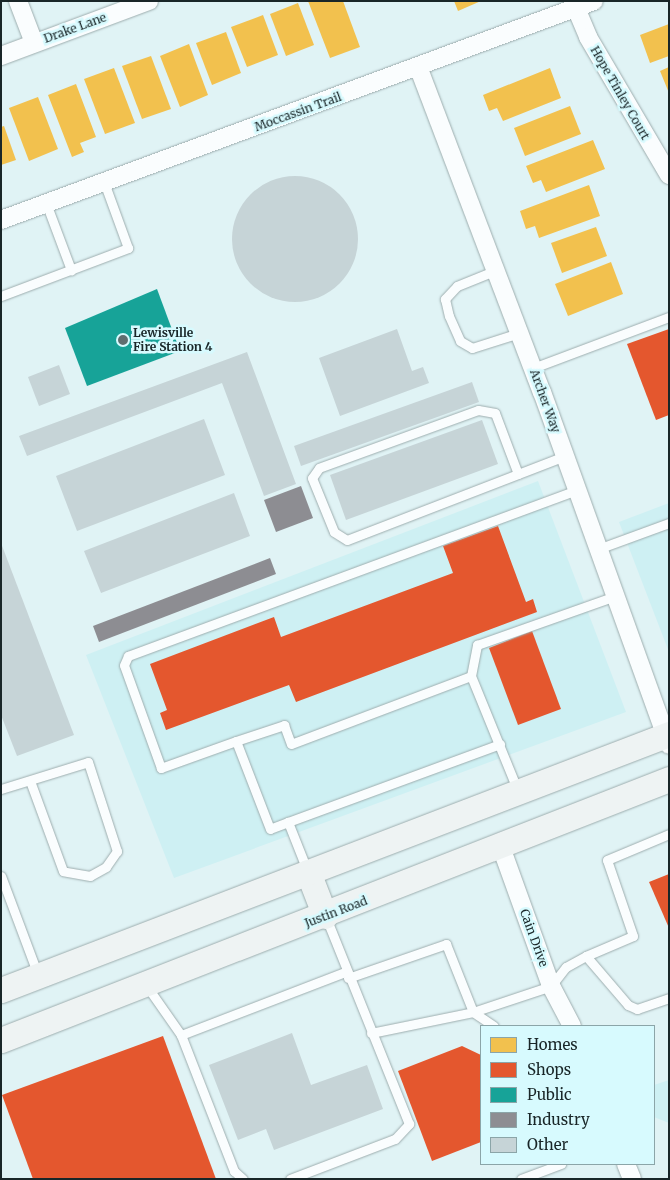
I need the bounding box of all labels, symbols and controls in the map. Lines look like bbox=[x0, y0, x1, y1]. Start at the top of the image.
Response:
street label: Drake Lane bbox=[42, 10, 108, 46]
street label: Hope Tinley Court bbox=[587, 44, 653, 142]
street label: Moccassin Trail bbox=[253, 90, 343, 134]
place label: Lewisville Fire Station 4 bbox=[133, 326, 212, 354]
marker: Lewisville Fire Station 4 bbox=[117, 334, 129, 346]
street label: Archer Way bbox=[527, 367, 563, 435]
street label: Justin Road bbox=[303, 893, 369, 931]
street label: Cain Drive bbox=[517, 907, 551, 969]
legend bbox=[480, 1025, 655, 1165]
text: Homes bbox=[527, 1035, 578, 1054]
text: Shops bbox=[527, 1060, 571, 1079]
text: Public bbox=[527, 1085, 572, 1104]
text: Industry bbox=[527, 1110, 590, 1129]
text: Other bbox=[527, 1135, 568, 1154]

